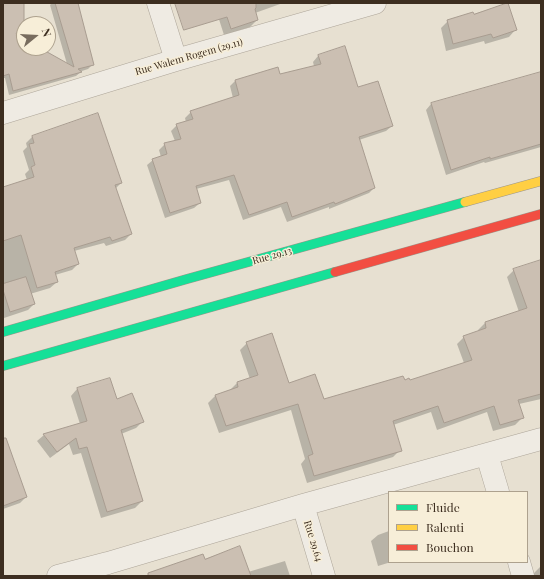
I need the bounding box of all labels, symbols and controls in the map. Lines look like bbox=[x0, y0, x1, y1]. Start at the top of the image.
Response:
north arrow bbox=[16, 16, 56, 56]
text: N bbox=[39, 26, 55, 39]
street label: Rue Walem Rogem (29.11) bbox=[134, 36, 244, 78]
street label: Rue 29.13 bbox=[251, 245, 293, 267]
legend bbox=[388, 491, 528, 563]
text: Fluide bbox=[426, 499, 460, 515]
street label: Rue 29.64 bbox=[301, 519, 325, 563]
text: Ralenti bbox=[426, 519, 464, 535]
text: Bouchon bbox=[426, 539, 474, 555]

